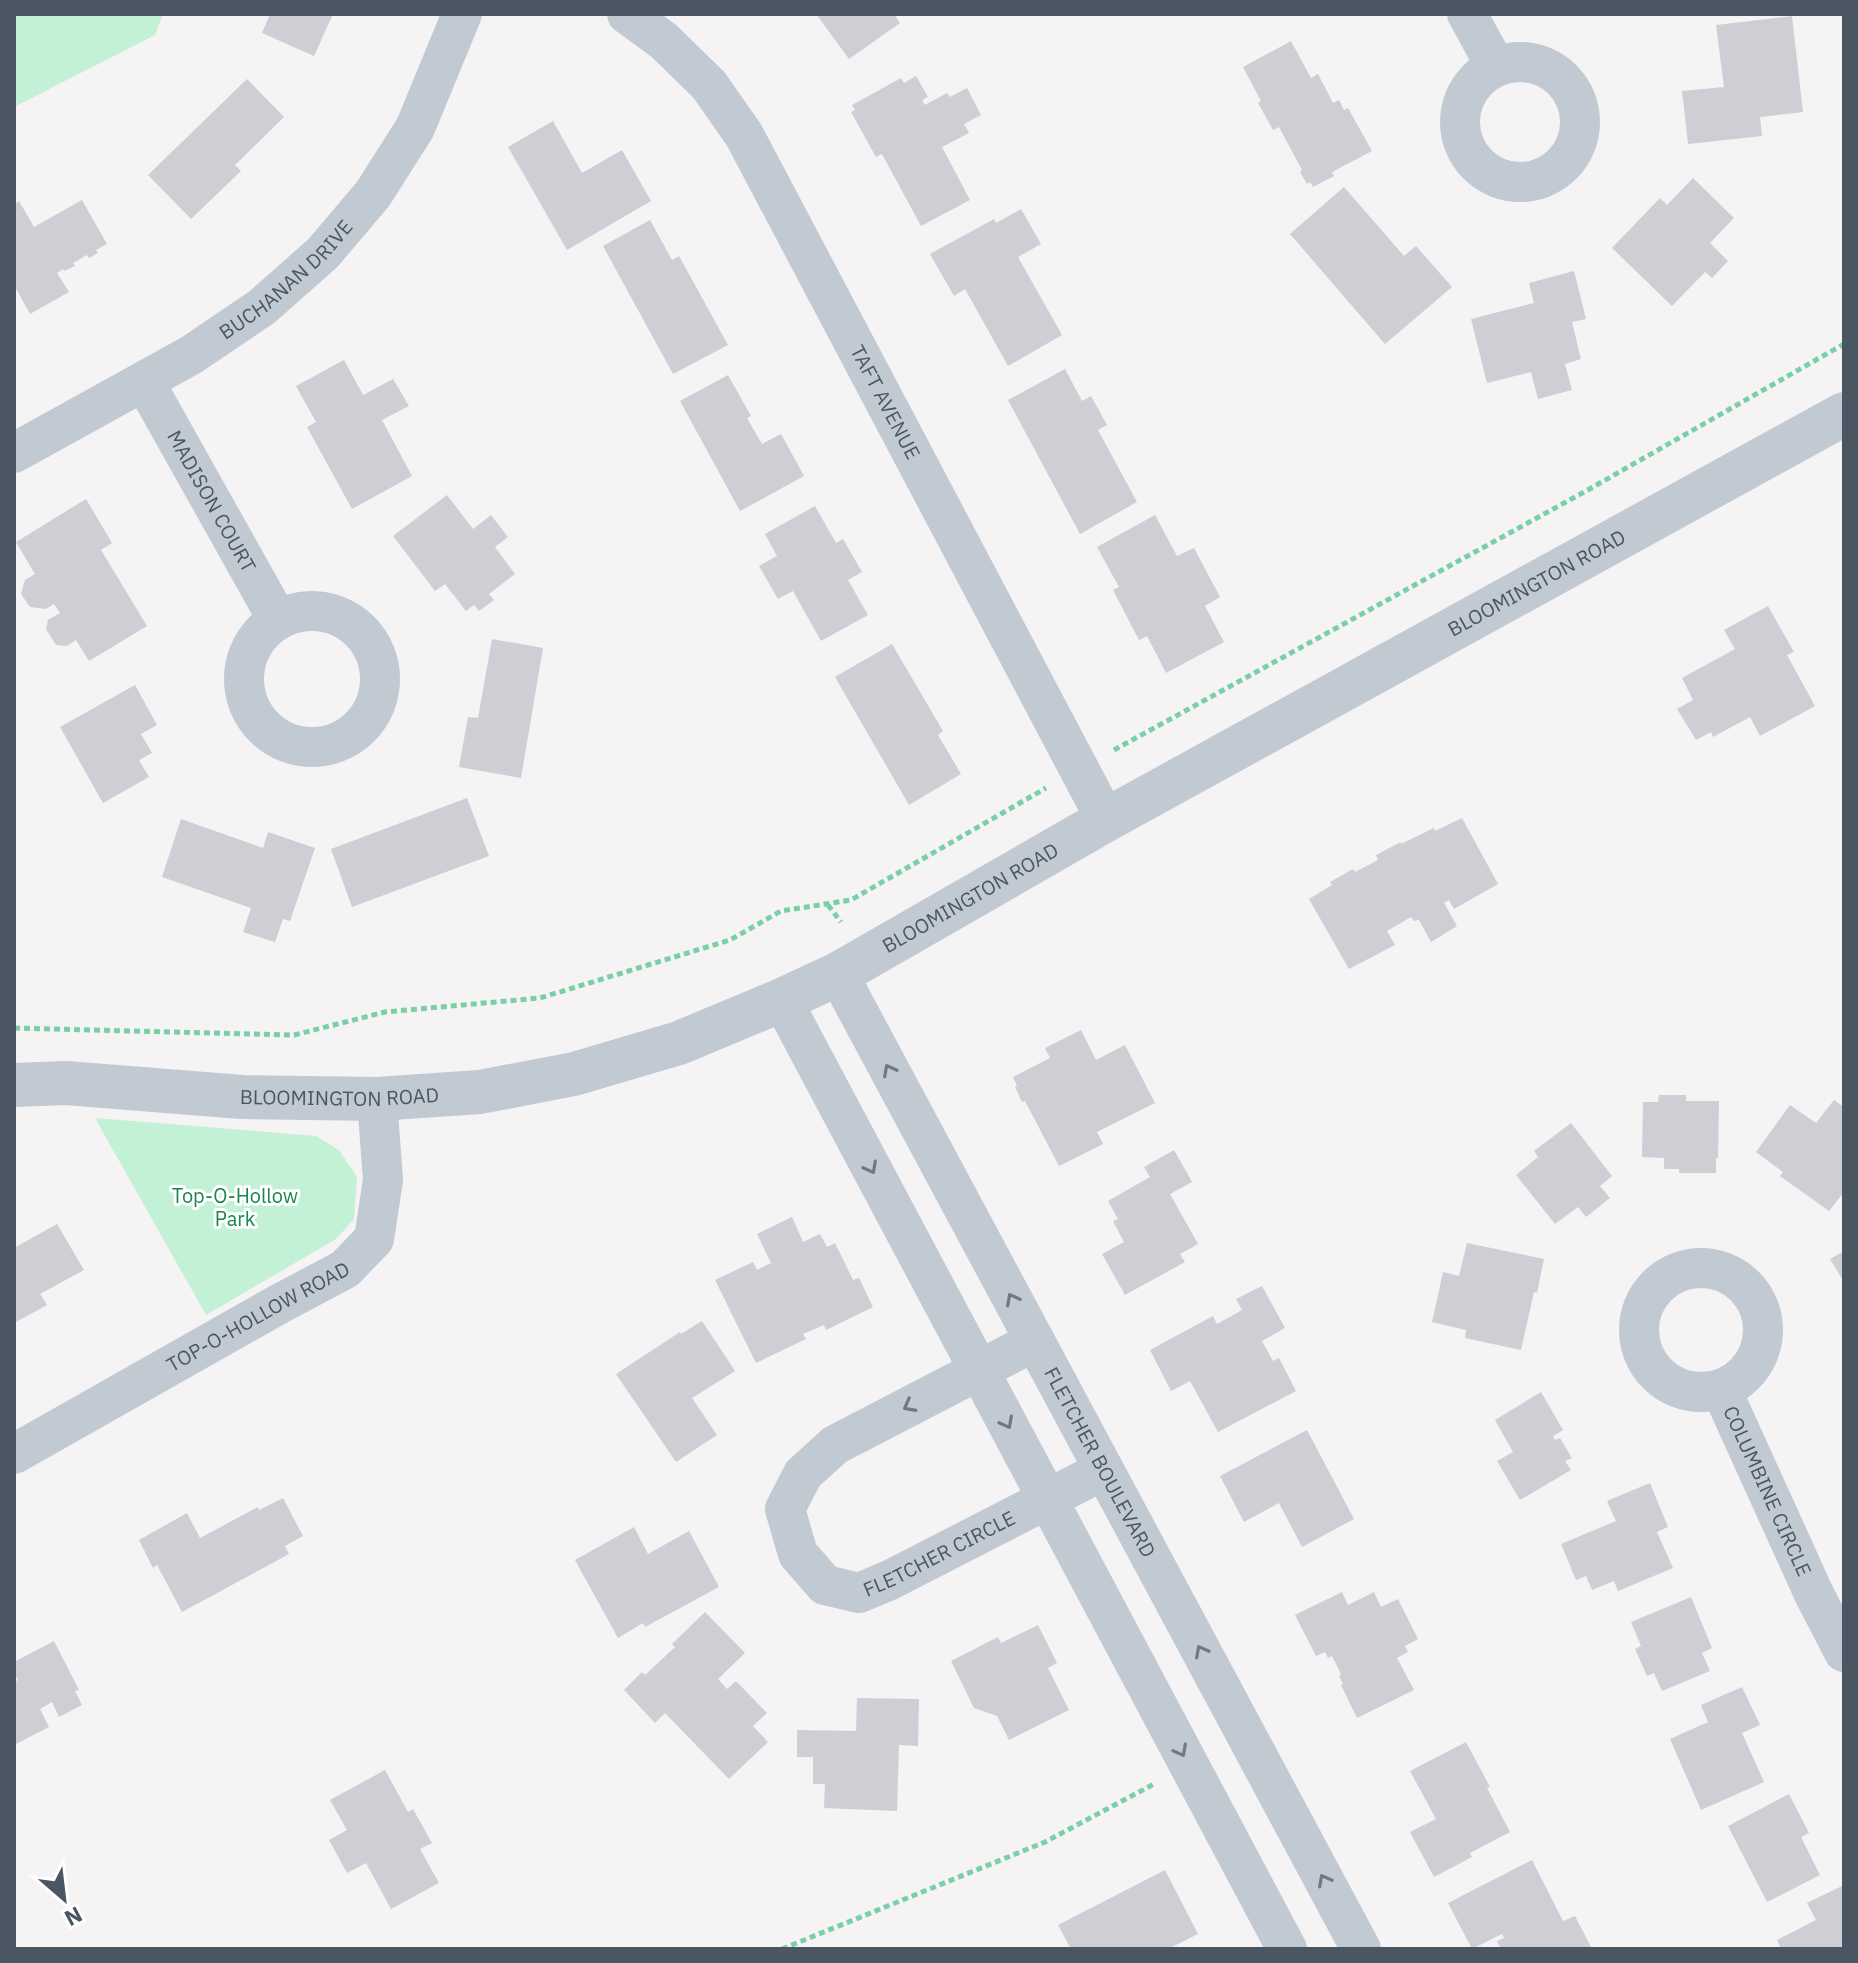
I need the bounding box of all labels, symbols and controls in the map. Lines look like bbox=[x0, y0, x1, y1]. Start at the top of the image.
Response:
street label: BUCHANAN DRIVE bbox=[214, 214, 358, 345]
street label: TAFT AVENUE bbox=[844, 340, 927, 464]
street label: MADISON COURT bbox=[161, 425, 263, 577]
street label: BLOOMINGTON ROAD bbox=[1443, 523, 1630, 642]
street label: BLOOMINGTON ROAD bbox=[877, 836, 1063, 959]
one-way arrow bbox=[884, 1063, 899, 1078]
street label: BLOOMINGTON ROAD bbox=[240, 1081, 440, 1112]
one-way arrow bbox=[862, 1160, 877, 1175]
park label: Top-O-Hollow Park bbox=[172, 1182, 298, 1232]
street label: TOP-O-HOLLOW ROAD bbox=[161, 1255, 354, 1378]
one-way arrow bbox=[1006, 1293, 1022, 1308]
street label: FLETCHER BOULEVARD bbox=[1038, 1362, 1162, 1562]
one-way arrow bbox=[903, 1396, 918, 1411]
street label: COLUMBINE CIRCLE bbox=[1717, 1401, 1818, 1580]
one-way arrow bbox=[997, 1414, 1012, 1429]
street label: FLETCHER CIRCLE bbox=[859, 1504, 1020, 1603]
one-way arrow bbox=[1196, 1645, 1211, 1660]
one-way arrow bbox=[1172, 1743, 1187, 1757]
north arrow bbox=[24, 1859, 104, 1939]
one-way arrow bbox=[1319, 1874, 1334, 1889]
text: N bbox=[60, 1901, 87, 1934]

